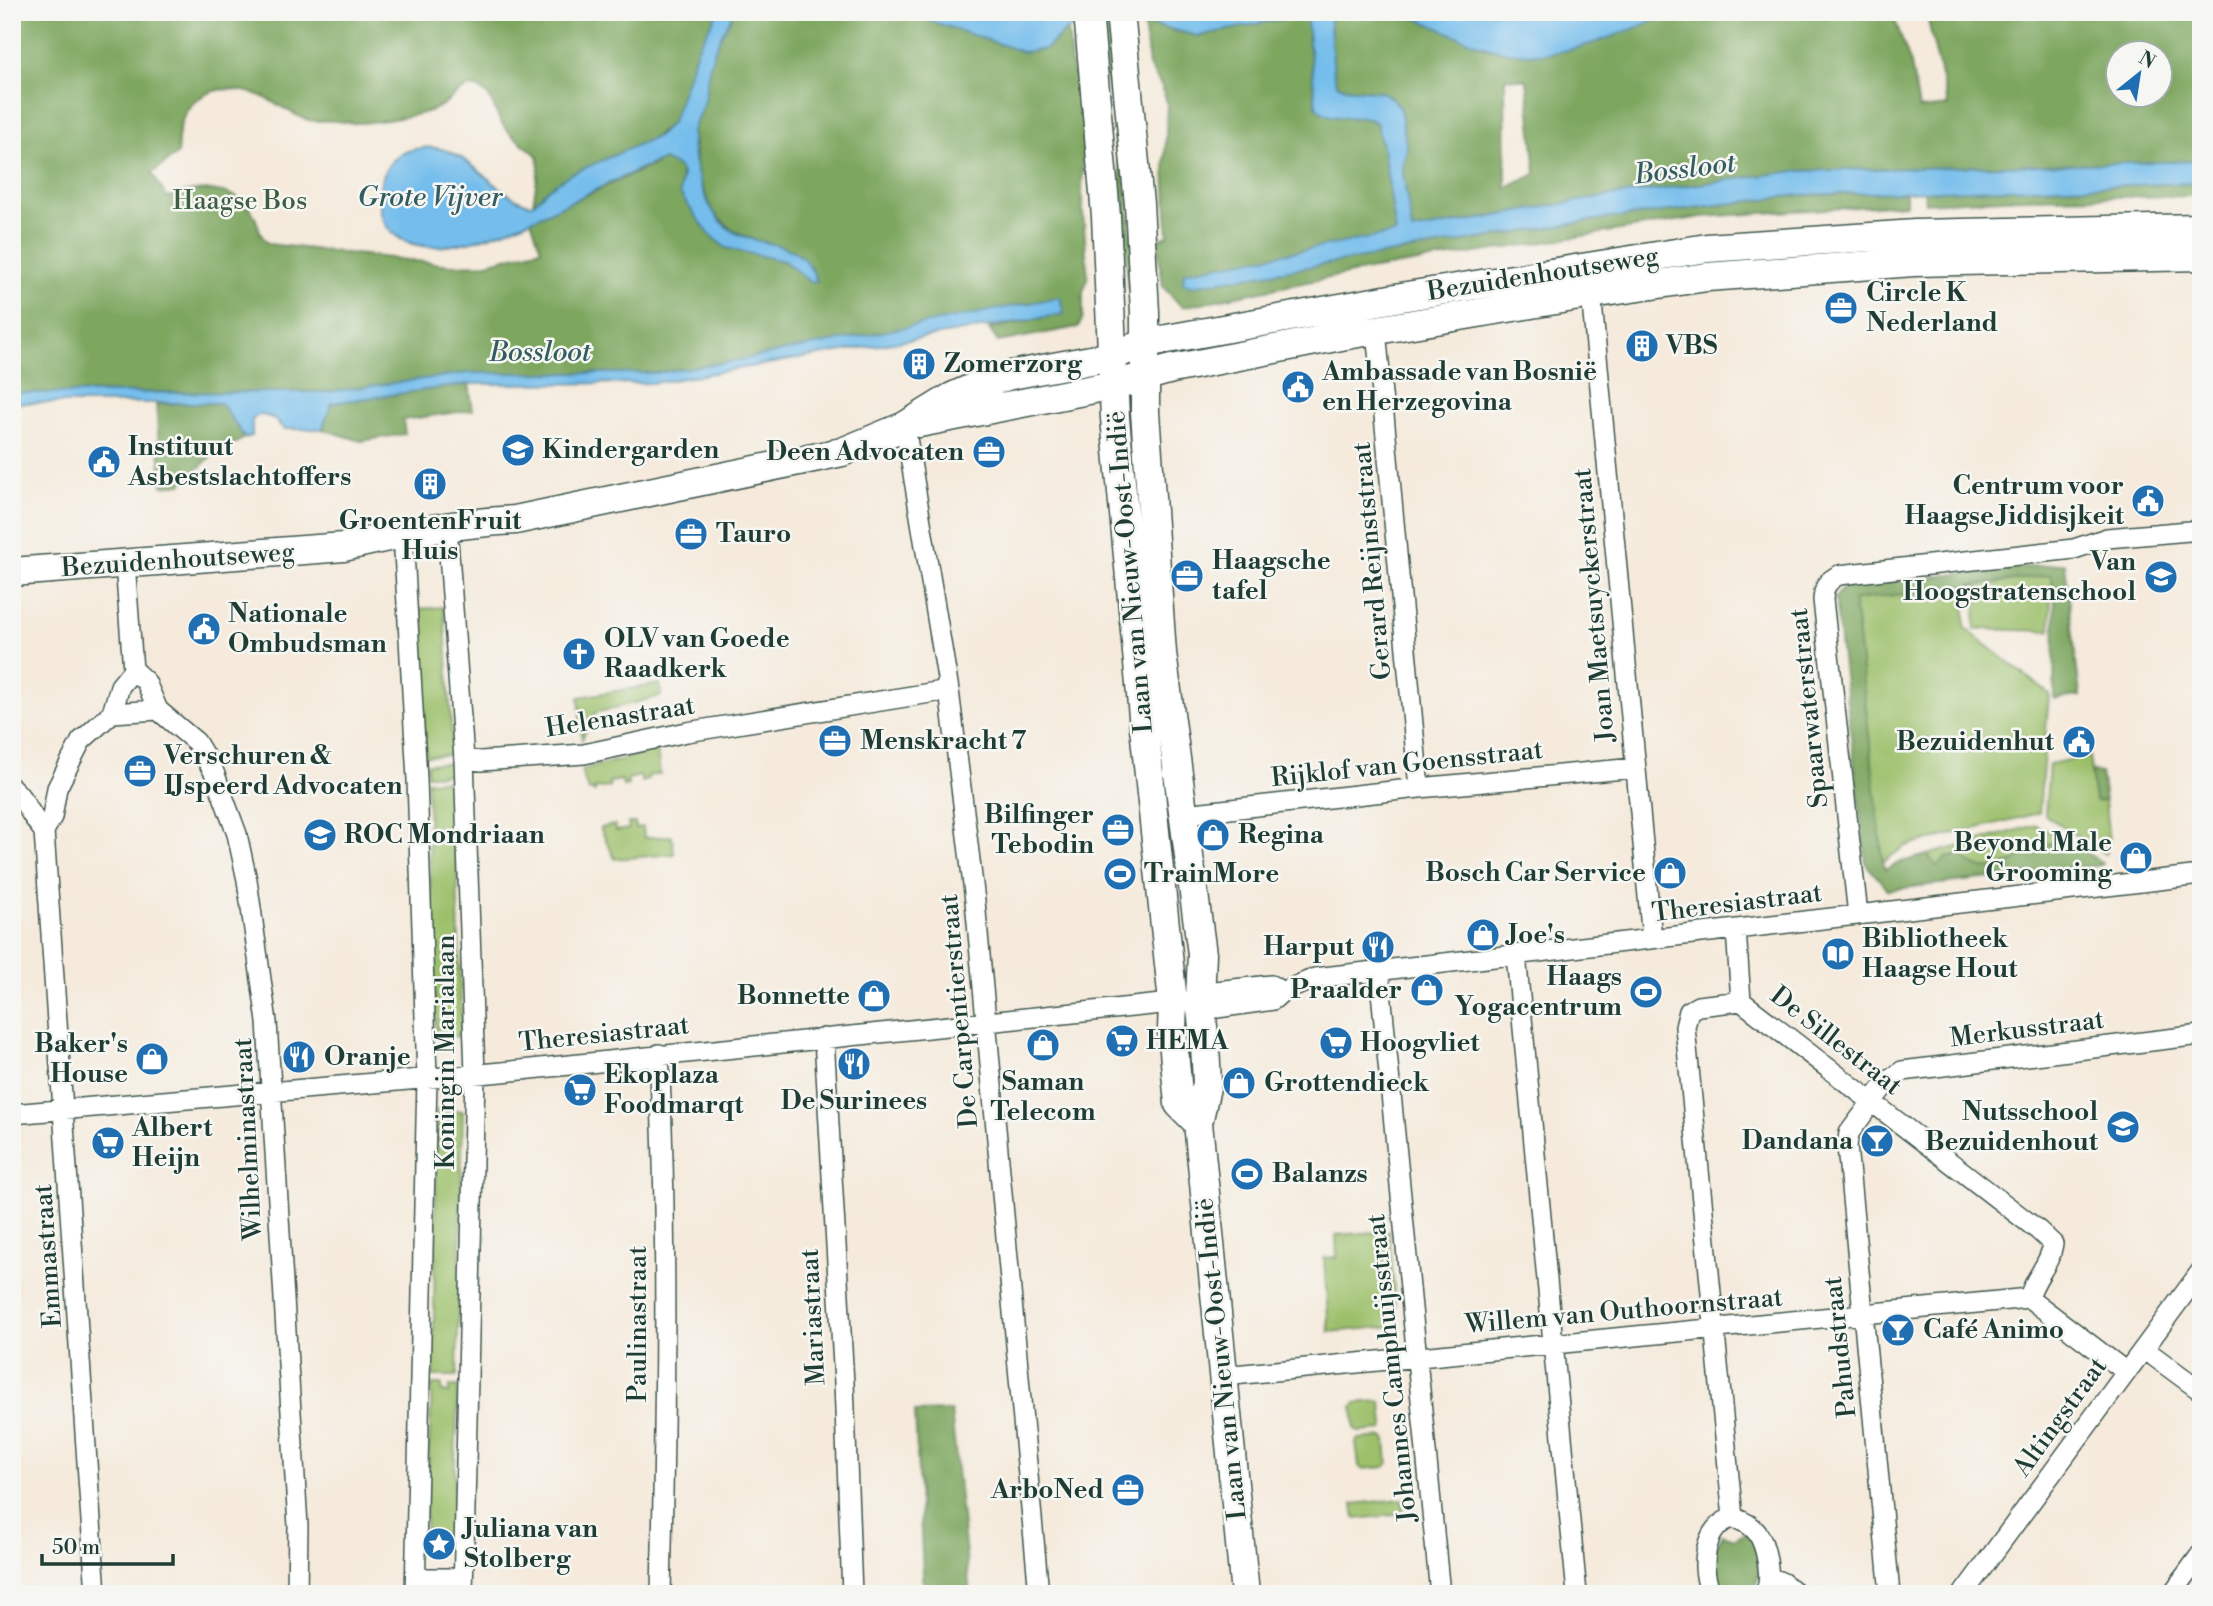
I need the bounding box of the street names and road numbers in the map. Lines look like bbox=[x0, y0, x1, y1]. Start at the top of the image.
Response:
street label: Bezuidenhoutseweg bbox=[1424, 240, 1661, 308]
street label: Laan van Nieuw-Oost-Indië bbox=[1100, 409, 1160, 735]
street label: Gerard Reijnststraat bbox=[1346, 441, 1398, 681]
street label: Joan Maetsuyckerstraat bbox=[1566, 467, 1622, 744]
street label: Bezuidenhoutseweg bbox=[59, 536, 296, 584]
street label: Spaarwaterstraat bbox=[1783, 607, 1835, 809]
street label: Helenastraat bbox=[543, 689, 697, 745]
street label: Rijklof van Goensstraat bbox=[1270, 734, 1544, 794]
street label: Theresiastraat bbox=[1650, 877, 1824, 929]
street label: De Carpentierstraat bbox=[933, 893, 985, 1129]
street label: Koningin Marialaan bbox=[430, 935, 462, 1169]
street label: De Sillestraat bbox=[1764, 980, 1908, 1102]
street label: Merkusstraat bbox=[1948, 1004, 2106, 1054]
street label: Theresiastraat bbox=[517, 1009, 691, 1059]
street label: Wilhelminastraat bbox=[227, 1037, 269, 1242]
street label: Emmastraat bbox=[27, 1183, 69, 1329]
street label: Laan van Nieuw-Oost-Indië bbox=[1188, 1196, 1254, 1522]
street label: Johannes Camphuijsstraat bbox=[1360, 1212, 1424, 1525]
street label: Paulinastraat bbox=[622, 1246, 654, 1402]
street label: Mariastraat bbox=[793, 1248, 833, 1386]
street label: Pahudstraat bbox=[1817, 1275, 1863, 1419]
street label: Willem van Outhoornstraat bbox=[1463, 1281, 1784, 1341]
street label: Altingstraat bbox=[2005, 1351, 2114, 1484]

